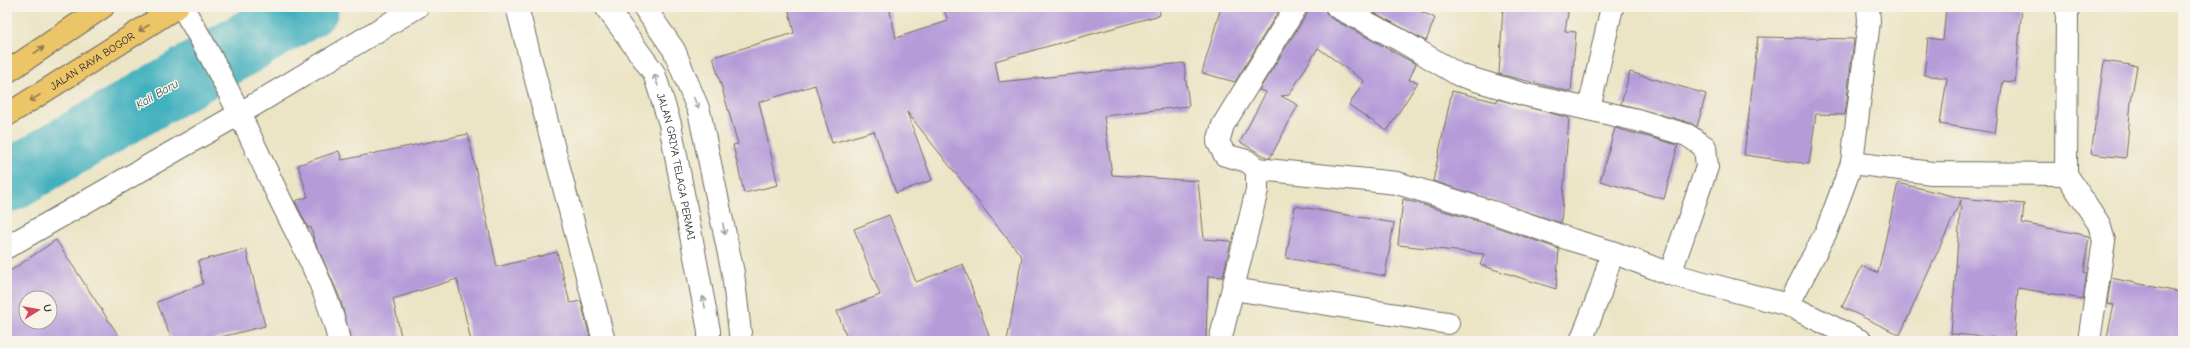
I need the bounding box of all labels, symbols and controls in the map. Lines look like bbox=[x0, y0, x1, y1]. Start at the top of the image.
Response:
one-way arrow bbox=[139, 24, 150, 32]
street label: JALAN RAYA BOGOR bbox=[48, 29, 137, 93]
one-way arrow bbox=[34, 46, 45, 54]
one-way arrow bbox=[651, 74, 659, 86]
water label: Kali Baru bbox=[133, 76, 181, 112]
street label: JALAN GRIYA TELAGA PERMAI bbox=[654, 91, 698, 241]
one-way arrow bbox=[29, 94, 40, 102]
one-way arrow bbox=[692, 96, 700, 108]
one-way arrow bbox=[721, 222, 729, 235]
north arrow bbox=[18, 290, 58, 330]
one-way arrow bbox=[699, 296, 707, 309]
text: U bbox=[40, 303, 54, 313]

